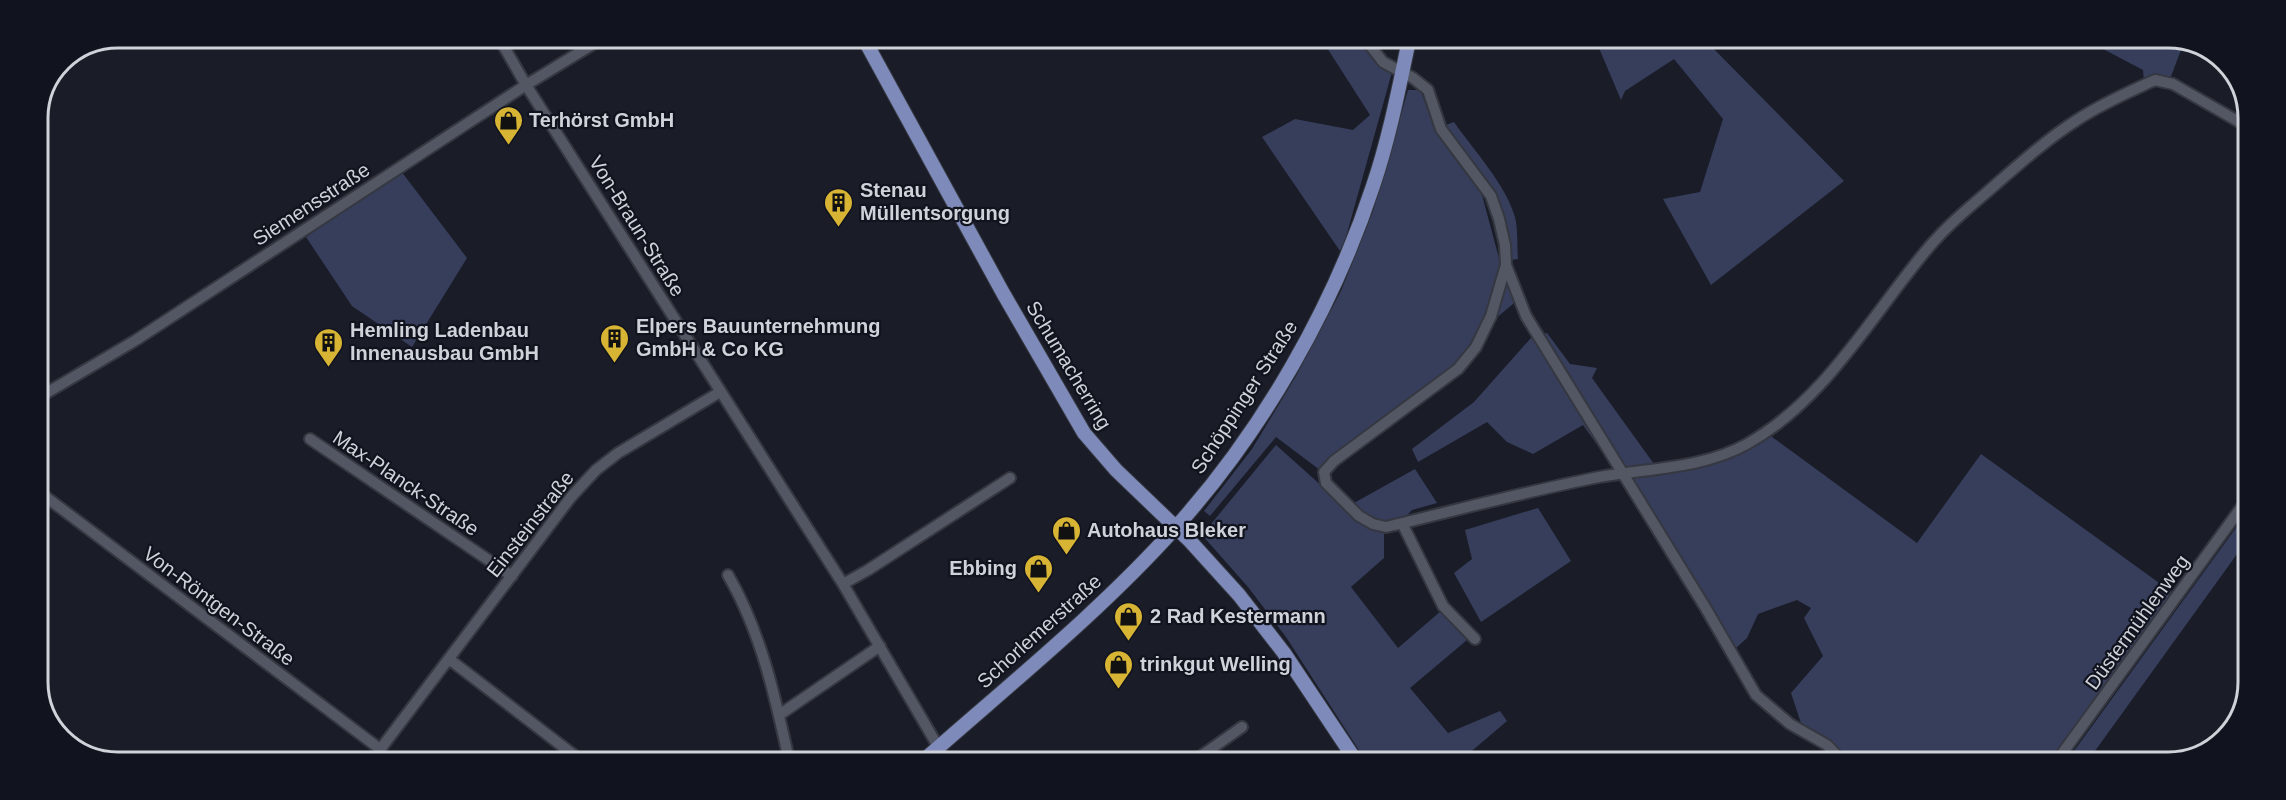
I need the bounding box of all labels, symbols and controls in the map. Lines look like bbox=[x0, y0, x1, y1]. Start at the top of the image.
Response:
shop icon: Terhörst GmbH bbox=[492, 104, 524, 146]
place label: Terhörst GmbH bbox=[529, 109, 674, 131]
street label: Von-Braun-Straße bbox=[585, 152, 689, 300]
street label: Siemensstraße bbox=[249, 158, 373, 250]
place label: Stenau Müllentsorgung bbox=[860, 179, 1010, 224]
building icon: Stenau Müllentsorgung bbox=[823, 186, 855, 228]
street label: Schumacherring bbox=[1022, 297, 1116, 433]
place label: Elpers Bauunternehmung GmbH & Co KG bbox=[636, 315, 880, 360]
street label: Schöppinger Straße bbox=[1186, 316, 1302, 478]
place label: Hemling Ladenbau Innenausbau GmbH bbox=[350, 319, 539, 364]
building icon: Elpers Bauunternehmung GmbH & Co KG bbox=[599, 322, 631, 364]
building icon: Hemling Ladenbau Innenausbau GmbH bbox=[313, 326, 345, 368]
street label: Max-Planck-Straße bbox=[329, 426, 483, 540]
street label: Einsteinstraße bbox=[482, 467, 578, 581]
shop icon: Autohaus Bleker bbox=[1050, 514, 1082, 556]
place label: Autohaus Bleker bbox=[1087, 519, 1246, 541]
street label: Von-Röntgen-Straße bbox=[139, 542, 299, 670]
street label: Düstermühlenweg bbox=[2081, 550, 2193, 694]
shop icon: Ebbing bbox=[1022, 552, 1054, 594]
place label: Ebbing bbox=[949, 557, 1017, 579]
street label: Schorlemerstraße bbox=[973, 570, 1105, 692]
shop icon: 2 Rad Kestermann bbox=[1113, 600, 1145, 642]
place label: 2 Rad Kestermann bbox=[1150, 605, 1326, 627]
shop icon: trinkgut Welling bbox=[1103, 648, 1135, 690]
place label: trinkgut Welling bbox=[1140, 653, 1291, 675]

